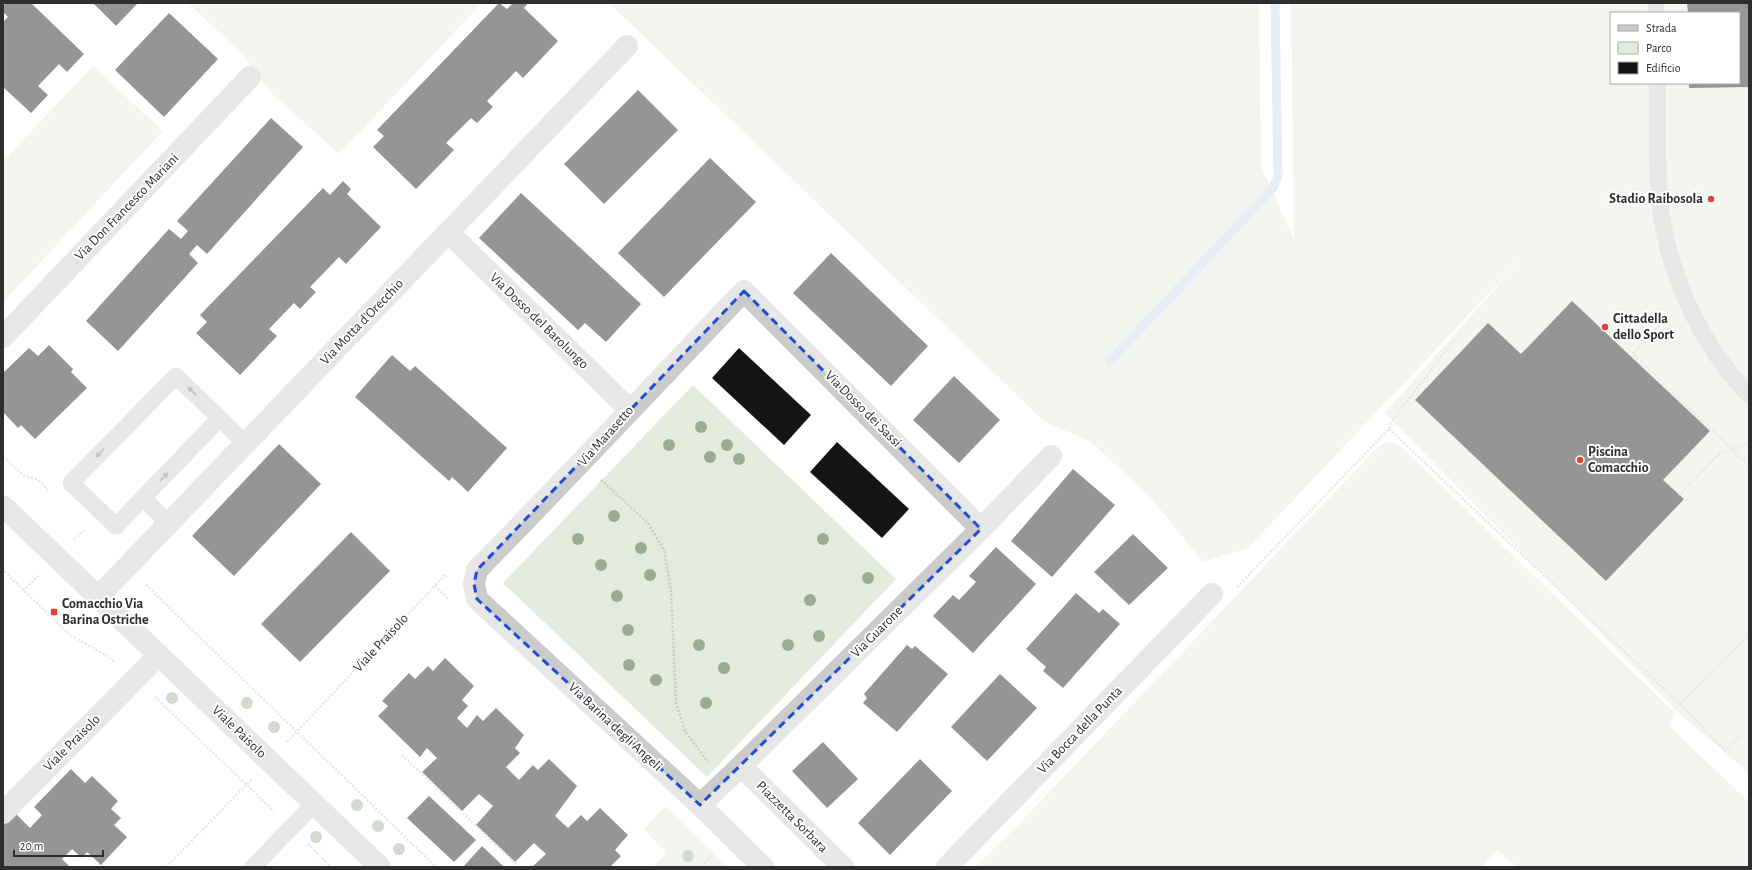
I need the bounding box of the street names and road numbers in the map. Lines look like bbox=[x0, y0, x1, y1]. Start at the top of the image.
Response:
street label: Via Don Francesco Mariani bbox=[72, 151, 182, 263]
street label: Via Dosso del Barolungo bbox=[487, 270, 591, 372]
street label: Via Motta d'Orecchio bbox=[318, 276, 406, 367]
street label: Via Dosso dei Sassi bbox=[822, 368, 904, 450]
street label: Via Marasetto bbox=[576, 403, 637, 469]
street label: Via Guarone bbox=[849, 604, 905, 660]
street label: Viale Praisolo bbox=[351, 611, 411, 675]
street label: Via Barina degli Angeli bbox=[565, 680, 665, 774]
street label: Via Bocca della Punta bbox=[1035, 683, 1125, 776]
street label: Viale Paisolo bbox=[209, 703, 269, 761]
street label: Viale Praisolo bbox=[41, 712, 103, 774]
street label: Piazzetta Sorbara bbox=[754, 779, 831, 856]

